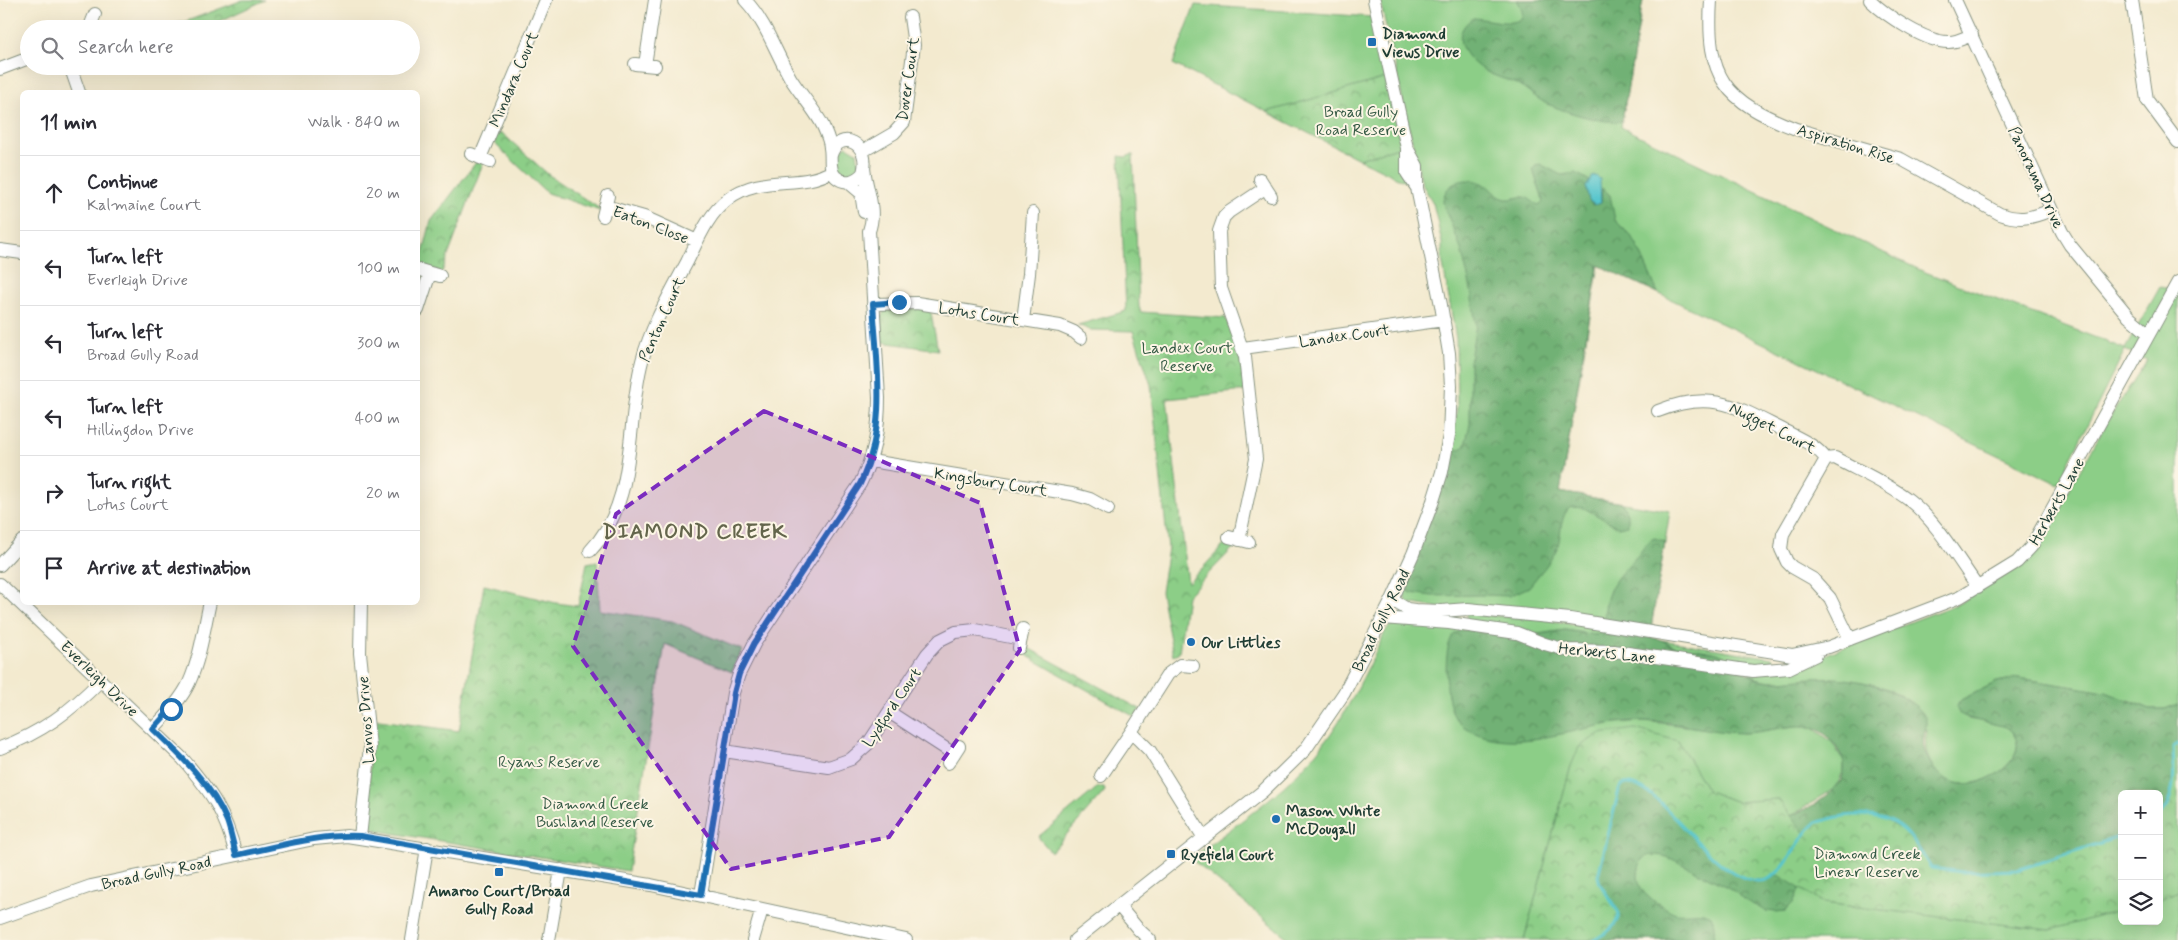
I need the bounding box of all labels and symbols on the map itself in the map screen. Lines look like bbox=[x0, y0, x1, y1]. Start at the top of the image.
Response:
place label: Diamond Views Drive bbox=[1382, 24, 1459, 63]
street label: Mindara Court bbox=[485, 28, 544, 131]
street label: Dover Court bbox=[892, 35, 925, 122]
marker: Diamond Views Drive bbox=[1366, 36, 1378, 48]
park label: Broad Gully Road Reserve bbox=[1316, 102, 1406, 141]
street label: Aspiration Rise bbox=[1794, 120, 1897, 169]
street label: Panorama Drive bbox=[2003, 123, 2069, 233]
street label: Eaton Close bbox=[609, 201, 692, 250]
street label: Penton Court bbox=[634, 273, 691, 365]
route end bbox=[888, 291, 911, 314]
street label: Lotus Court bbox=[937, 298, 1021, 331]
street label: Landex Court bbox=[1298, 320, 1391, 353]
park label: Landex Court Reserve bbox=[1141, 338, 1233, 377]
street label: Nugget Court bbox=[1725, 398, 1820, 460]
street label: Herberts Lane bbox=[2025, 454, 2090, 549]
street label: Kingsbury Court bbox=[933, 463, 1049, 503]
district label: DIAMOND CREEK bbox=[602, 518, 788, 546]
street label: Broad Gully Road bbox=[1347, 566, 1415, 675]
place label: Our Littlies bbox=[1201, 633, 1281, 654]
street label: Everleigh Drive bbox=[55, 636, 143, 722]
marker: Our Littlies bbox=[1185, 636, 1197, 648]
street label: Herberts Lane bbox=[1557, 638, 1656, 669]
street label: Lydford Court bbox=[858, 664, 928, 753]
street label: Lanvos Drive bbox=[353, 675, 380, 764]
route start bbox=[160, 698, 183, 721]
park label: Ryans Reserve bbox=[498, 752, 600, 773]
park label: Diamond Creek Bushland Reserve bbox=[536, 794, 655, 833]
place label: Mason White McDougall bbox=[1286, 801, 1381, 841]
marker: Mason White McDougall bbox=[1270, 813, 1282, 825]
park label: Diamond Creek Linear Reserve bbox=[1813, 844, 1921, 883]
place label: Ryefield Court bbox=[1181, 845, 1274, 866]
marker: Ryefield Court bbox=[1165, 848, 1177, 860]
street label: Broad Gully Road bbox=[100, 852, 213, 895]
marker: Amaroo Court/Broad Gully Road bbox=[493, 866, 505, 878]
place label: Amaroo Court/Broad Gully Road bbox=[428, 881, 570, 920]

